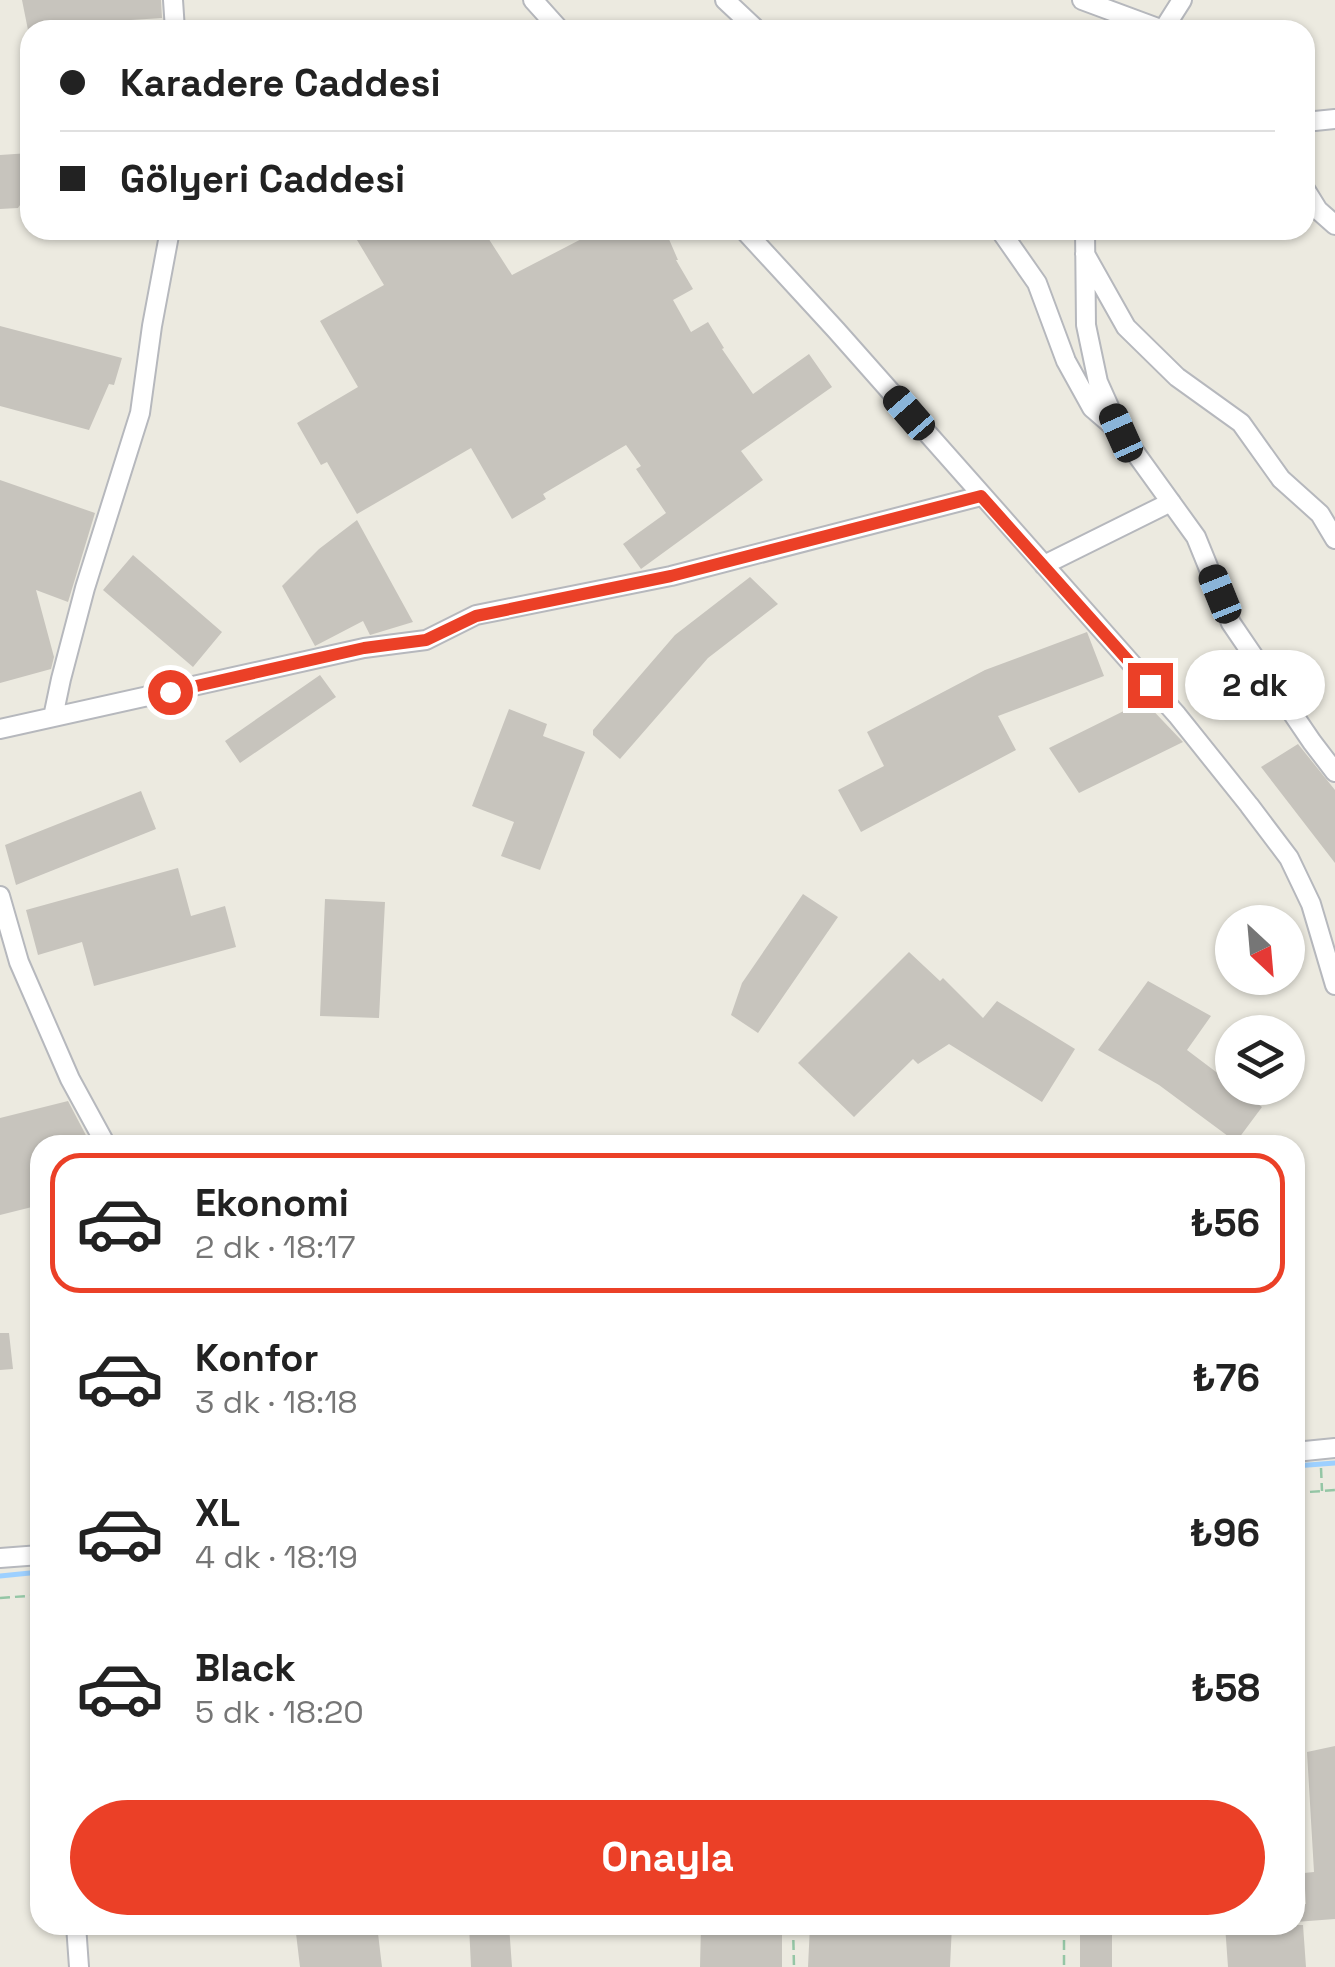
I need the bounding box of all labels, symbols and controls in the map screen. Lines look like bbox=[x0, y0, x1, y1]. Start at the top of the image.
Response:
text: Karadere Caddesi bbox=[120, 59, 441, 107]
text: Gölyeri Caddesi bbox=[120, 155, 405, 203]
car bbox=[878, 381, 940, 445]
car bbox=[1095, 399, 1147, 467]
car bbox=[1195, 561, 1245, 627]
callout: 2 dk bbox=[1185, 650, 1325, 720]
route end bbox=[1128, 663, 1173, 708]
text: 2 dk bbox=[1222, 665, 1288, 705]
route start bbox=[148, 670, 193, 715]
north arrow bbox=[1215, 905, 1305, 995]
map controls bbox=[1215, 905, 1305, 1105]
button: layers bbox=[1215, 1015, 1305, 1105]
icon: car bbox=[75, 1178, 165, 1268]
text: Ekonomi bbox=[195, 1179, 349, 1227]
text: ₺56 bbox=[1190, 1199, 1260, 1247]
text: 2 dk · 18:17 bbox=[195, 1227, 356, 1267]
icon: car bbox=[75, 1333, 165, 1423]
text: Konfor bbox=[195, 1334, 319, 1382]
text: ₺76 bbox=[1192, 1354, 1260, 1402]
text: 3 dk · 18:18 bbox=[195, 1382, 358, 1422]
icon: car bbox=[75, 1488, 165, 1578]
text: XL bbox=[195, 1489, 240, 1537]
text: ₺96 bbox=[1190, 1509, 1260, 1557]
text: 4 dk · 18:19 bbox=[195, 1537, 358, 1577]
icon: car bbox=[75, 1643, 165, 1733]
text: Black bbox=[195, 1644, 296, 1692]
text: ₺58 bbox=[1191, 1664, 1260, 1712]
text: 5 dk · 18:20 bbox=[195, 1692, 364, 1732]
button: Onayla bbox=[70, 1800, 1265, 1915]

